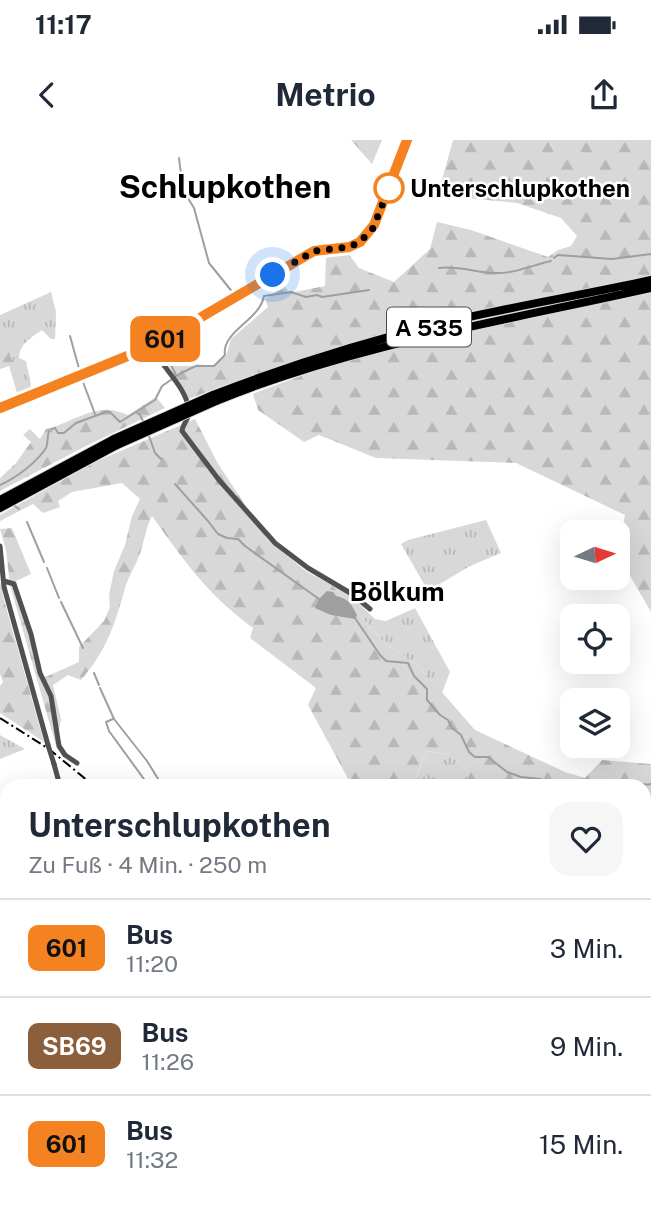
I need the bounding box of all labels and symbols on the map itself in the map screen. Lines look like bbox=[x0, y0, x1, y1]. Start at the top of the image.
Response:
district label: Schlupkothen bbox=[119, 168, 331, 205]
marker: Unterschlupkothen bbox=[374, 173, 404, 203]
place label: Unterschlupkothen bbox=[410, 174, 630, 202]
your location bbox=[255, 257, 290, 292]
road number: A 535 bbox=[387, 308, 471, 346]
line badge: 601 bbox=[125, 316, 205, 362]
north arrow bbox=[560, 520, 630, 590]
district label: Bölkum bbox=[349, 576, 445, 607]

